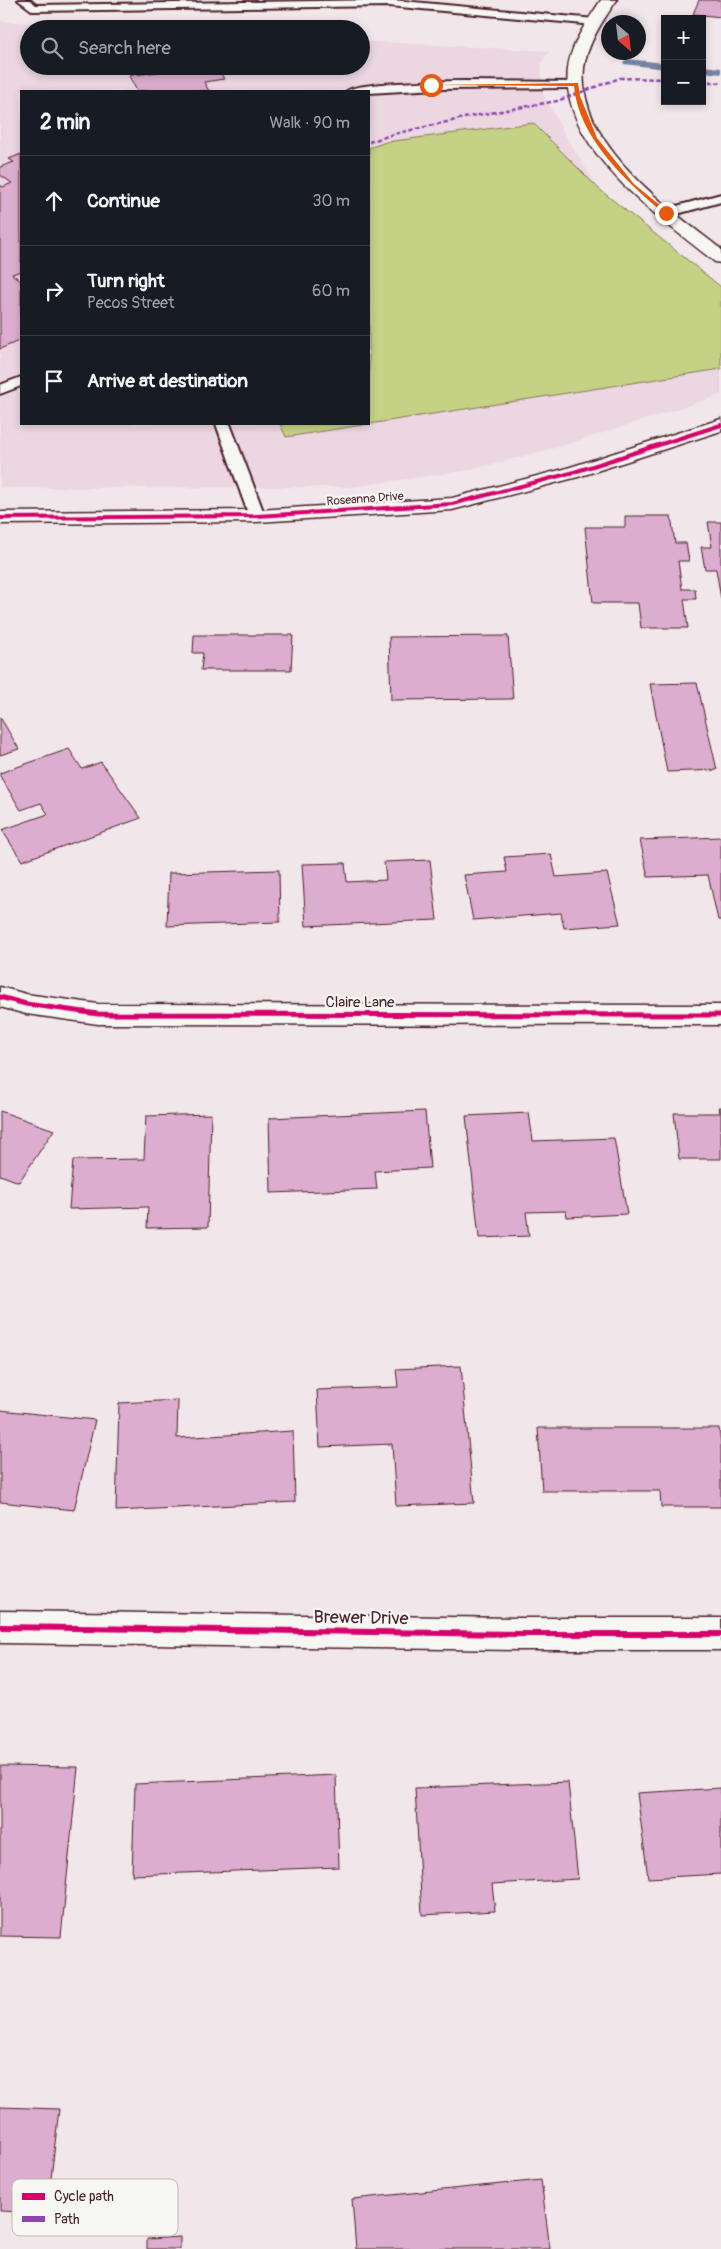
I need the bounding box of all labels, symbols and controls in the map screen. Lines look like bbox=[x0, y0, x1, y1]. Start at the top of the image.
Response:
north arrow bbox=[601, 15, 646, 60]
map controls bbox=[661, 15, 706, 105]
button: + bbox=[661, 15, 706, 60]
search box bbox=[20, 20, 370, 75]
icon: search bbox=[38, 34, 66, 62]
text: Search here bbox=[78, 36, 171, 60]
button: − bbox=[661, 60, 706, 105]
route start bbox=[420, 74, 443, 97]
text: 2 min bbox=[40, 109, 90, 136]
text: Walk · 90 m bbox=[269, 113, 350, 133]
icon: ahead bbox=[40, 187, 68, 215]
text: Continue bbox=[87, 189, 160, 213]
text: 30 m bbox=[312, 191, 350, 211]
route end bbox=[655, 202, 678, 225]
text: Turn right bbox=[87, 269, 165, 293]
icon: right bbox=[40, 277, 68, 305]
text: 60 m bbox=[312, 281, 350, 301]
text: Pecos Street bbox=[87, 293, 174, 313]
icon: arrive bbox=[40, 367, 68, 395]
text: Arrive at destination bbox=[87, 369, 248, 393]
street label: Roseanna Drive bbox=[326, 489, 404, 509]
street label: Claire Lane bbox=[325, 993, 395, 1012]
street label: Brewer Drive bbox=[313, 1606, 409, 1630]
legend bbox=[12, 2179, 178, 2236]
text: Cycle path bbox=[54, 2188, 114, 2205]
text: Path bbox=[54, 2211, 79, 2228]

